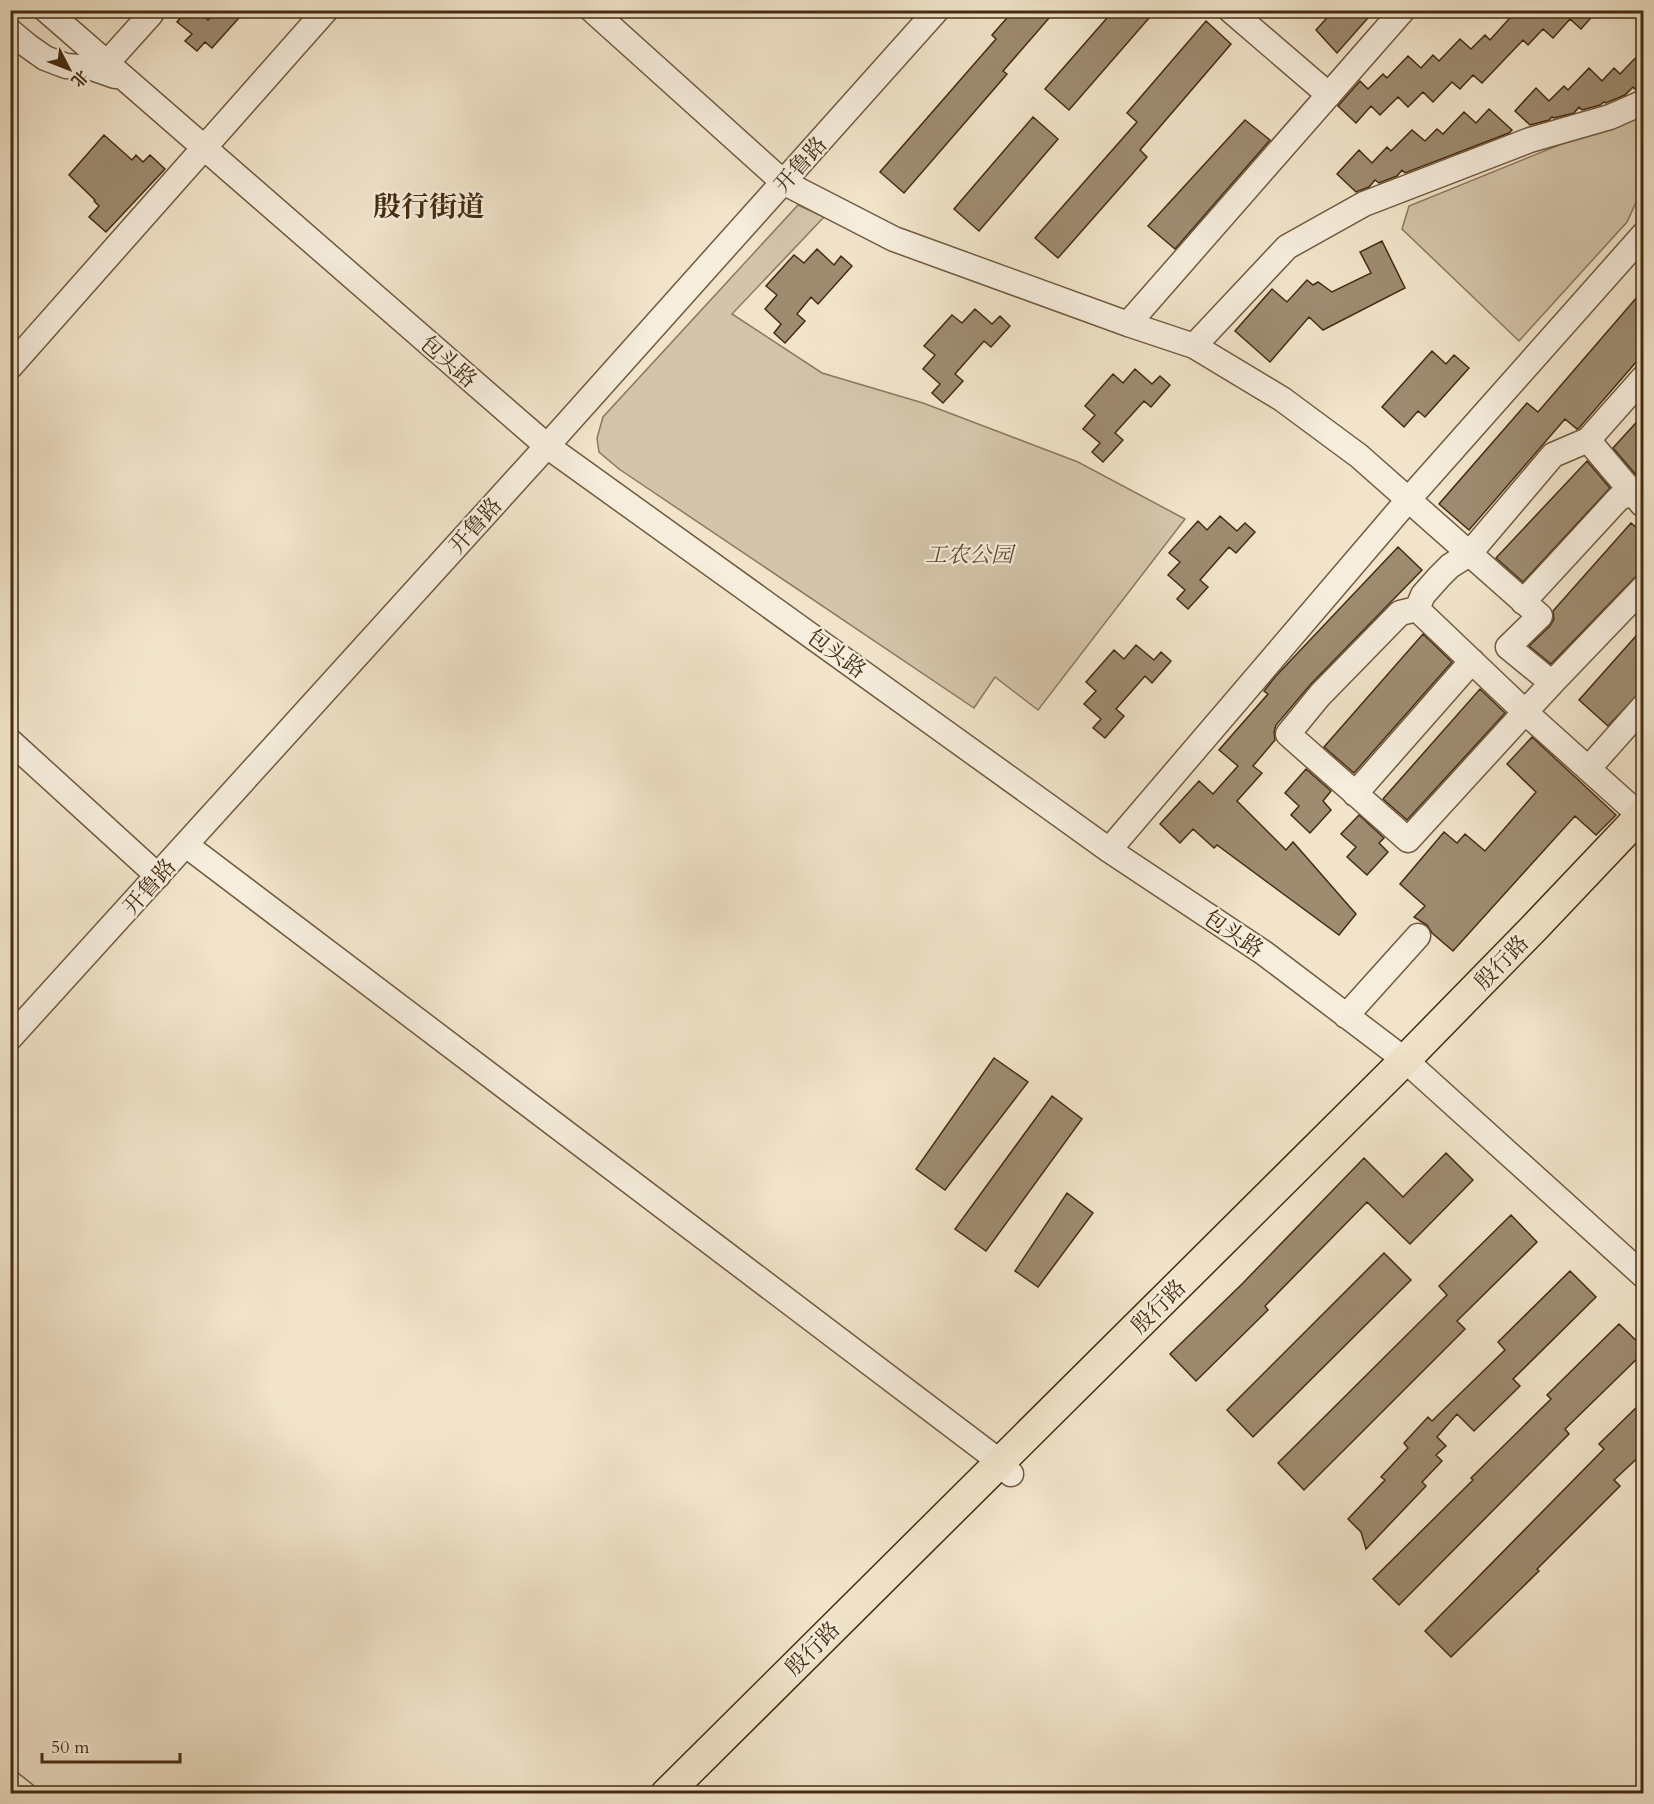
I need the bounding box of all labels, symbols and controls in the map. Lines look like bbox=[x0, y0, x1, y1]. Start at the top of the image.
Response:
north arrow bbox=[39, 39, 99, 99]
text: 北 bbox=[66, 65, 93, 92]
street label: 开鲁路 bbox=[768, 130, 834, 199]
district label: 殷行街道 bbox=[373, 188, 485, 226]
street label: 包头路 bbox=[414, 329, 483, 395]
street label: 开鲁路 bbox=[443, 491, 509, 560]
park label: 工农公园 bbox=[925, 540, 1016, 570]
street label: 包头路 bbox=[801, 622, 872, 685]
street label: 开鲁路 bbox=[117, 852, 183, 921]
street label: 包头路 bbox=[1198, 903, 1269, 965]
street label: 殷行路 bbox=[1468, 929, 1535, 997]
street label: 殷行路 bbox=[1125, 1273, 1193, 1341]
street label: 殷行路 bbox=[779, 1615, 847, 1683]
scale bar bbox=[42, 1726, 180, 1764]
text: 50 m bbox=[51, 1735, 90, 1760]

